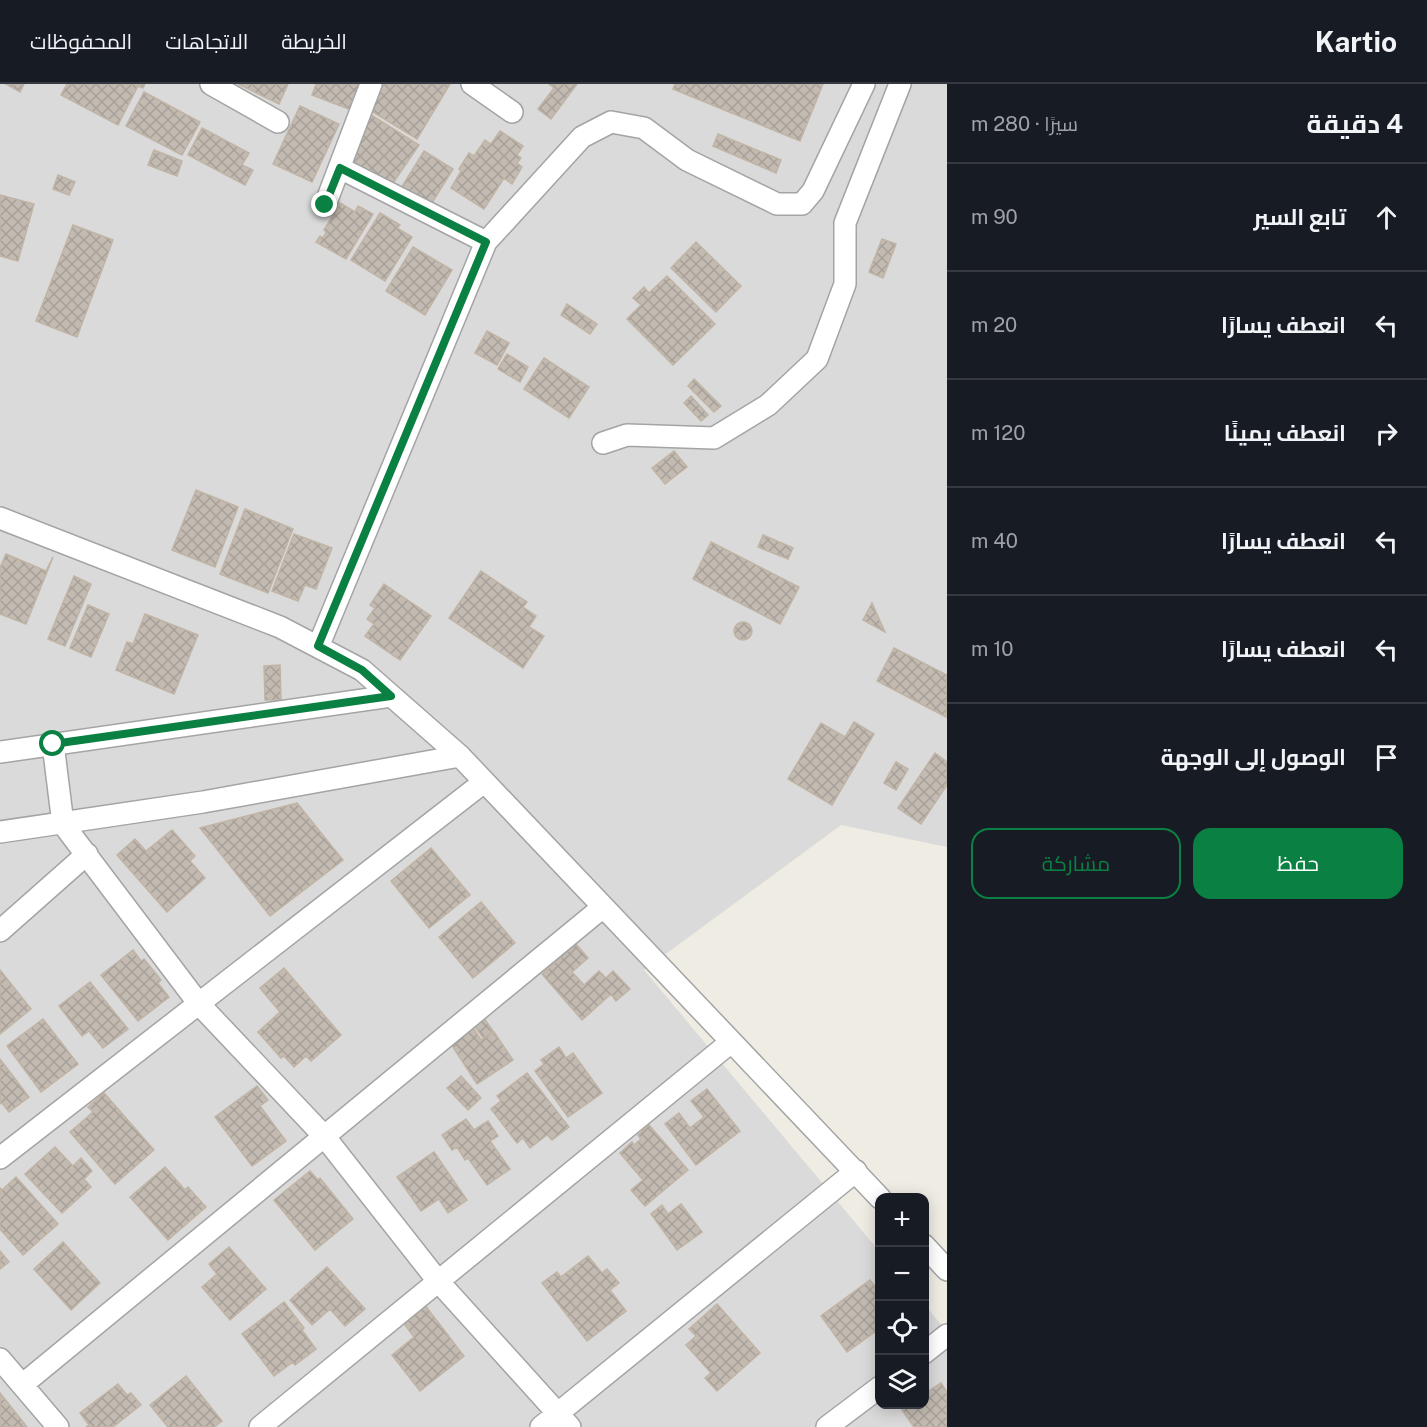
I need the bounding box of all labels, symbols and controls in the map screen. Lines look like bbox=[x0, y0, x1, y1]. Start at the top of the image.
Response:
text: Kartio bbox=[1315, 25, 1397, 58]
text: المحفوظات bbox=[30, 29, 132, 54]
text: الاتجاهات bbox=[165, 29, 248, 54]
text: الخريطة bbox=[281, 29, 347, 54]
text: 4 دقيقة bbox=[1307, 108, 1403, 139]
text: سيرًا · 280 m bbox=[971, 112, 1078, 136]
route end bbox=[311, 191, 337, 217]
icon: ahead bbox=[1370, 201, 1403, 234]
text: تابع السير bbox=[1254, 204, 1346, 230]
text: 90 m bbox=[971, 205, 1018, 229]
icon: left bbox=[1370, 309, 1403, 342]
text: انعطف يسارًا bbox=[1221, 312, 1346, 338]
text: 20 m bbox=[971, 313, 1017, 337]
icon: right bbox=[1370, 417, 1403, 450]
text: انعطف يمينًا bbox=[1224, 420, 1346, 446]
text: 120 m bbox=[971, 421, 1026, 445]
icon: left bbox=[1370, 525, 1403, 558]
text: انعطف يسارًا bbox=[1221, 528, 1346, 554]
text: 40 m bbox=[971, 529, 1018, 553]
icon: left bbox=[1370, 633, 1403, 666]
text: انعطف يسارًا bbox=[1221, 636, 1346, 662]
text: 10 m bbox=[971, 637, 1014, 661]
route start bbox=[39, 730, 65, 756]
icon: arrive bbox=[1370, 741, 1403, 774]
text: الوصول إلى الوجهة bbox=[1161, 744, 1346, 770]
button: مشاركة bbox=[971, 828, 1181, 899]
button: حفظ bbox=[1193, 828, 1403, 899]
map controls bbox=[875, 1193, 929, 1409]
button: + bbox=[875, 1193, 929, 1247]
button: − bbox=[875, 1247, 929, 1301]
button: locate bbox=[875, 1301, 929, 1355]
button: layers bbox=[875, 1355, 929, 1409]

